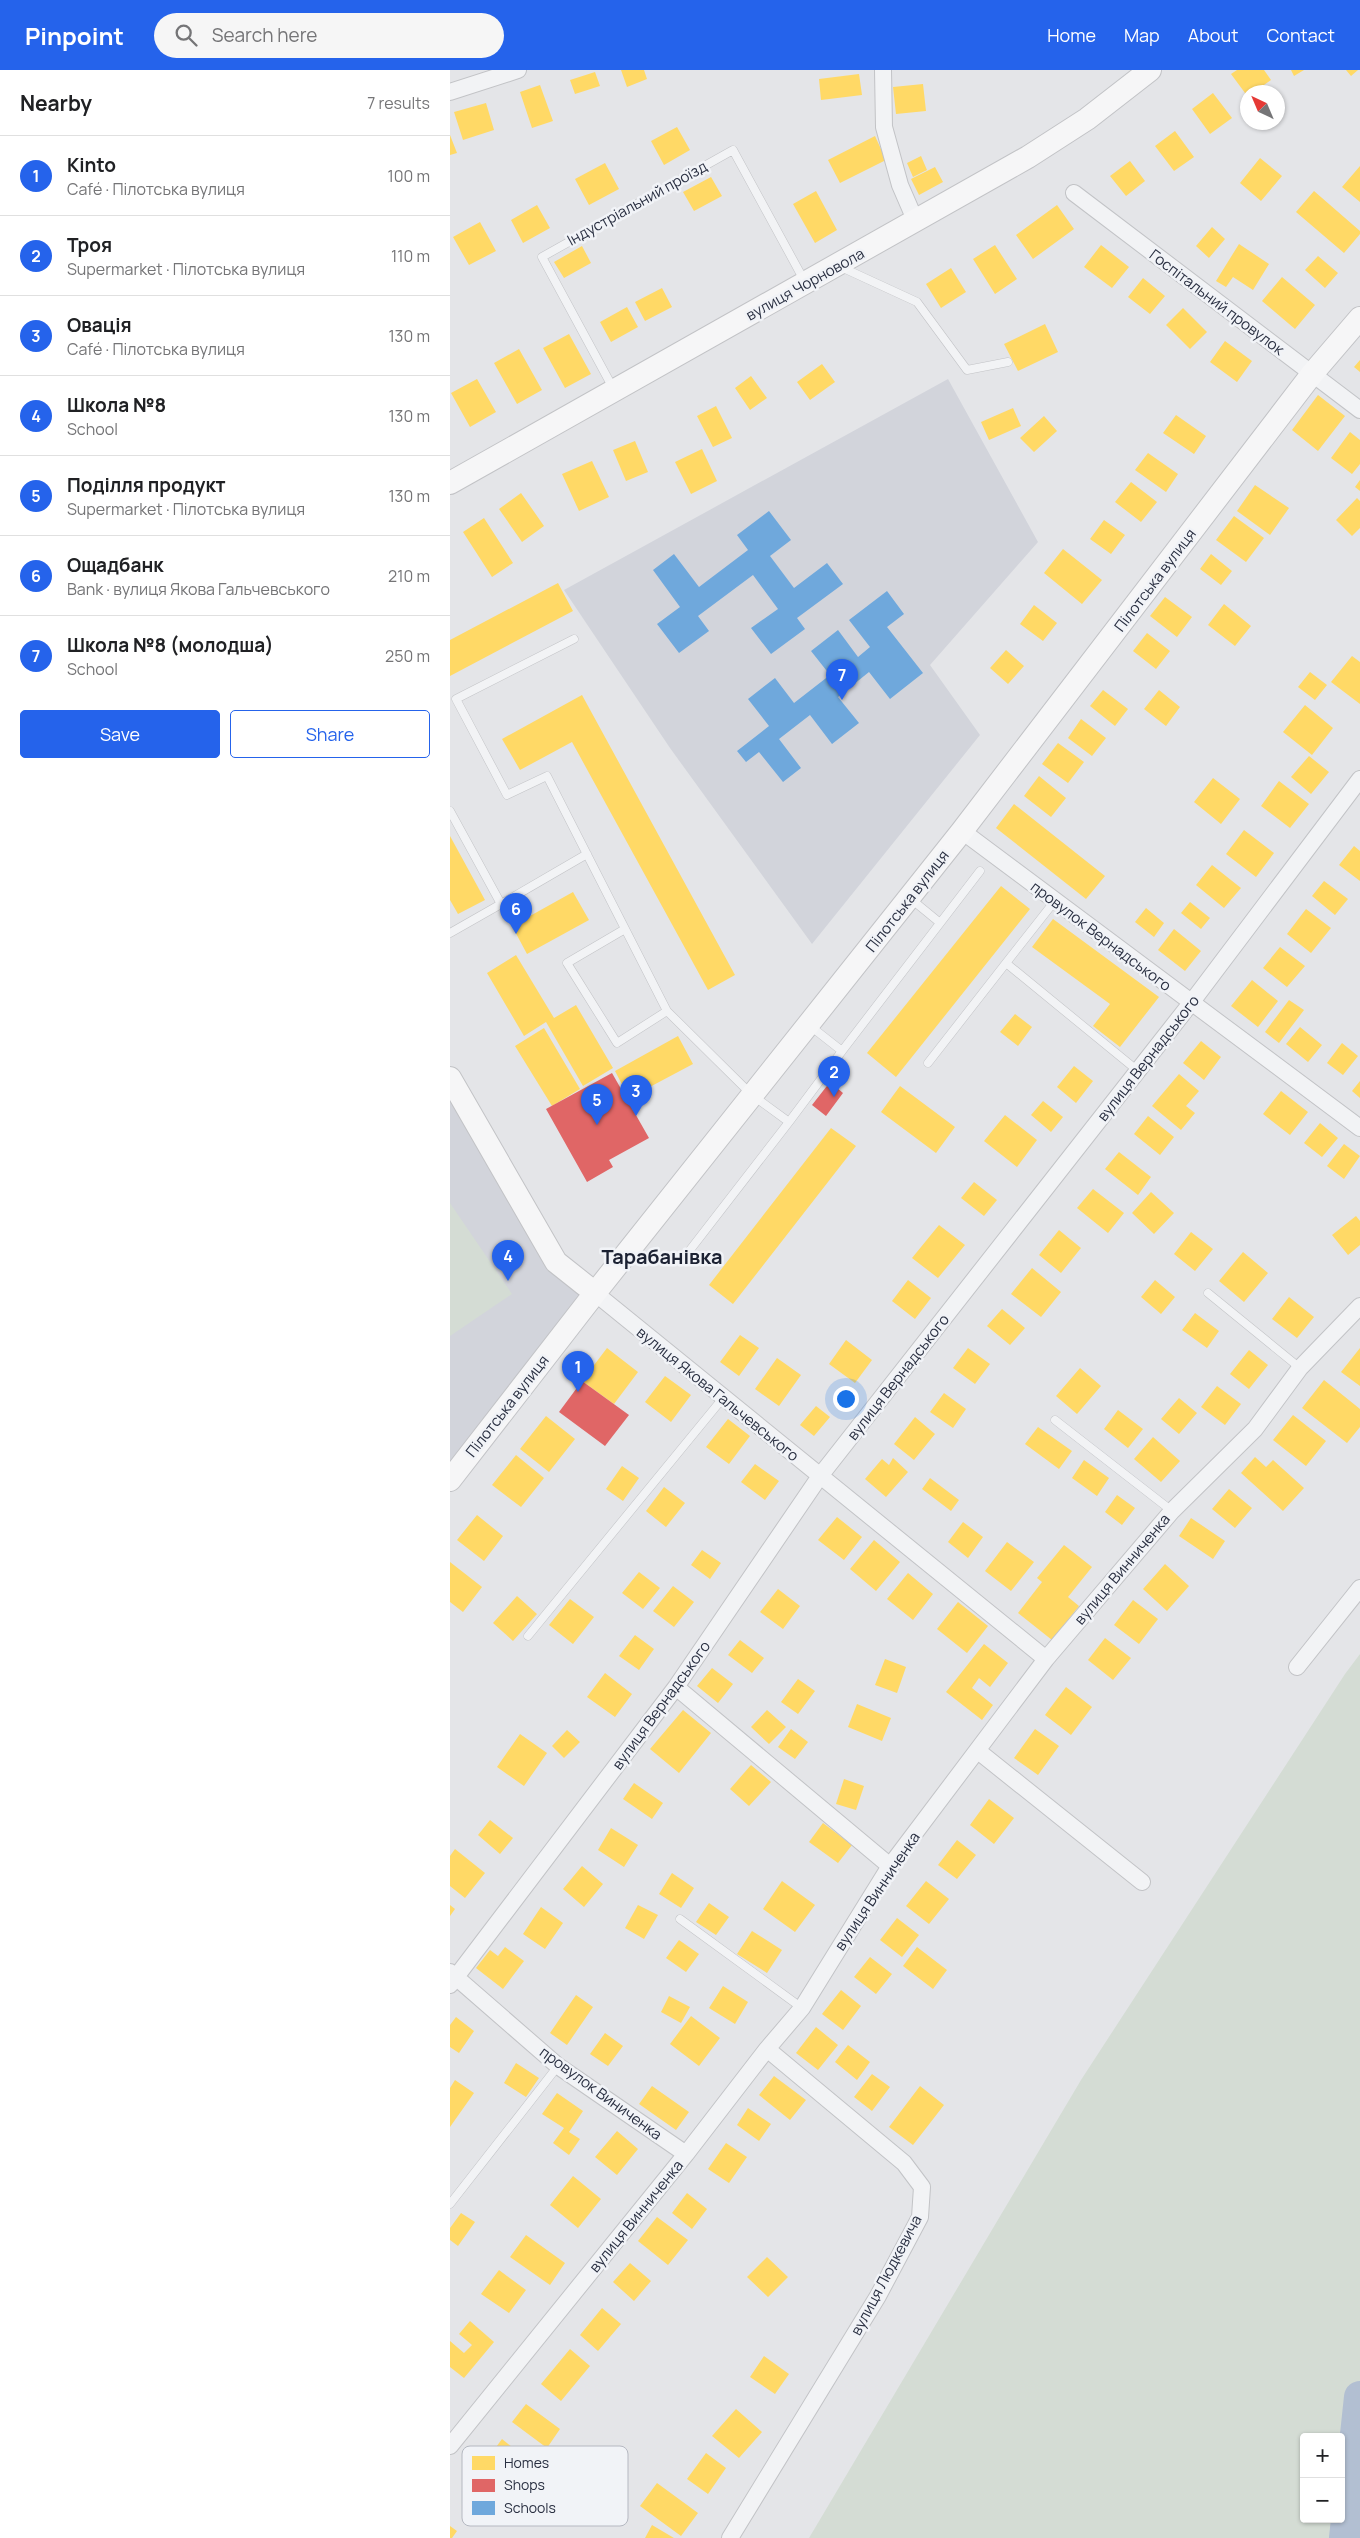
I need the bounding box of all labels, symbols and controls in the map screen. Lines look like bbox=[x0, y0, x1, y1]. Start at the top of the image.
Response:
search box bbox=[154, 13, 504, 58]
text: Pinpoint bbox=[25, 19, 124, 52]
icon: search bbox=[172, 21, 200, 49]
text: Search here bbox=[212, 22, 317, 48]
text: Home bbox=[1047, 23, 1096, 47]
text: Map bbox=[1124, 23, 1160, 47]
text: About bbox=[1188, 23, 1238, 47]
text: Contact bbox=[1266, 23, 1335, 47]
north arrow bbox=[1240, 85, 1285, 130]
text: Nearby bbox=[20, 89, 92, 117]
text: 7 results bbox=[367, 92, 430, 114]
text: Kinto bbox=[67, 152, 116, 178]
street label: Індустріальний проїзд bbox=[563, 156, 711, 250]
text: 1 bbox=[32, 165, 40, 187]
text: 100 m bbox=[387, 165, 430, 187]
text: Café · Пілотська вулиця bbox=[67, 178, 245, 200]
text: Троя bbox=[67, 232, 112, 258]
street label: вулиця Чорновола bbox=[742, 243, 868, 325]
street label: Госпітальний провулок bbox=[1145, 244, 1289, 360]
text: 2 bbox=[31, 245, 41, 267]
text: 110 m bbox=[391, 245, 430, 267]
text: Supermarket · Пілотська вулиця bbox=[67, 258, 305, 280]
text: Овація bbox=[67, 312, 132, 338]
text: 3 bbox=[31, 325, 41, 347]
text: 130 m bbox=[388, 325, 430, 347]
text: Café · Пілотська вулиця bbox=[67, 338, 245, 360]
text: Школа №8 bbox=[67, 392, 166, 418]
text: 4 bbox=[31, 405, 41, 427]
text: 130 m bbox=[388, 405, 430, 427]
text: School bbox=[67, 418, 118, 440]
text: Поділля продукт bbox=[67, 472, 226, 498]
text: 5 bbox=[31, 485, 41, 507]
text: 130 m bbox=[388, 485, 430, 507]
text: Supermarket · Пілотська вулиця bbox=[67, 498, 305, 520]
street label: Пілотська вулиця bbox=[1109, 524, 1201, 636]
text: Ощадбанк bbox=[67, 552, 163, 578]
text: 6 bbox=[31, 565, 41, 587]
text: 210 m bbox=[388, 565, 430, 587]
text: Bank · вулиця Якова Гальчевського bbox=[67, 578, 330, 600]
text: Школа №8 (молодша) bbox=[67, 632, 274, 658]
text: 7 bbox=[32, 645, 40, 667]
text: 250 m bbox=[385, 645, 430, 667]
text: School bbox=[67, 658, 118, 680]
pin: 7 bbox=[826, 659, 858, 700]
button: Save bbox=[20, 710, 220, 758]
button: Share bbox=[230, 710, 430, 758]
street label: Пілотська вулиця bbox=[861, 846, 953, 956]
street label: провулок Вернадського bbox=[1026, 876, 1176, 996]
pin: 6 bbox=[500, 893, 532, 934]
street label: вулиця Вернадського bbox=[1092, 991, 1204, 1125]
pin: 2 bbox=[818, 1056, 850, 1097]
pin: 3 bbox=[620, 1075, 652, 1116]
pin: 5 bbox=[581, 1084, 613, 1125]
pin: 4 bbox=[492, 1240, 524, 1281]
district label: Тарабанівка bbox=[601, 1243, 723, 1270]
street label: вулиця Вернадського bbox=[842, 1310, 954, 1444]
street label: вулиця Якова Гальчевського bbox=[632, 1322, 804, 1466]
street label: Пілотська вулиця bbox=[461, 1351, 553, 1461]
pin: 1 bbox=[562, 1351, 594, 1392]
your location bbox=[833, 1386, 859, 1412]
street label: вулиця Винниченка bbox=[1069, 1509, 1175, 1629]
street label: вулиця Вернадського bbox=[607, 1636, 715, 1774]
street label: вулиця Винниченка bbox=[829, 1828, 925, 1954]
street label: провулок Виниченка bbox=[536, 2041, 666, 2145]
street label: вулиця Винниченка bbox=[584, 2155, 688, 2277]
street label: вулиця Людкевича bbox=[845, 2211, 927, 2339]
map controls bbox=[1300, 2433, 1345, 2523]
button: + bbox=[1300, 2433, 1345, 2478]
legend bbox=[462, 2446, 628, 2526]
text: Homes bbox=[504, 2453, 549, 2472]
text: Shops bbox=[504, 2475, 545, 2494]
button: − bbox=[1300, 2478, 1345, 2523]
text: Schools bbox=[504, 2498, 556, 2517]

